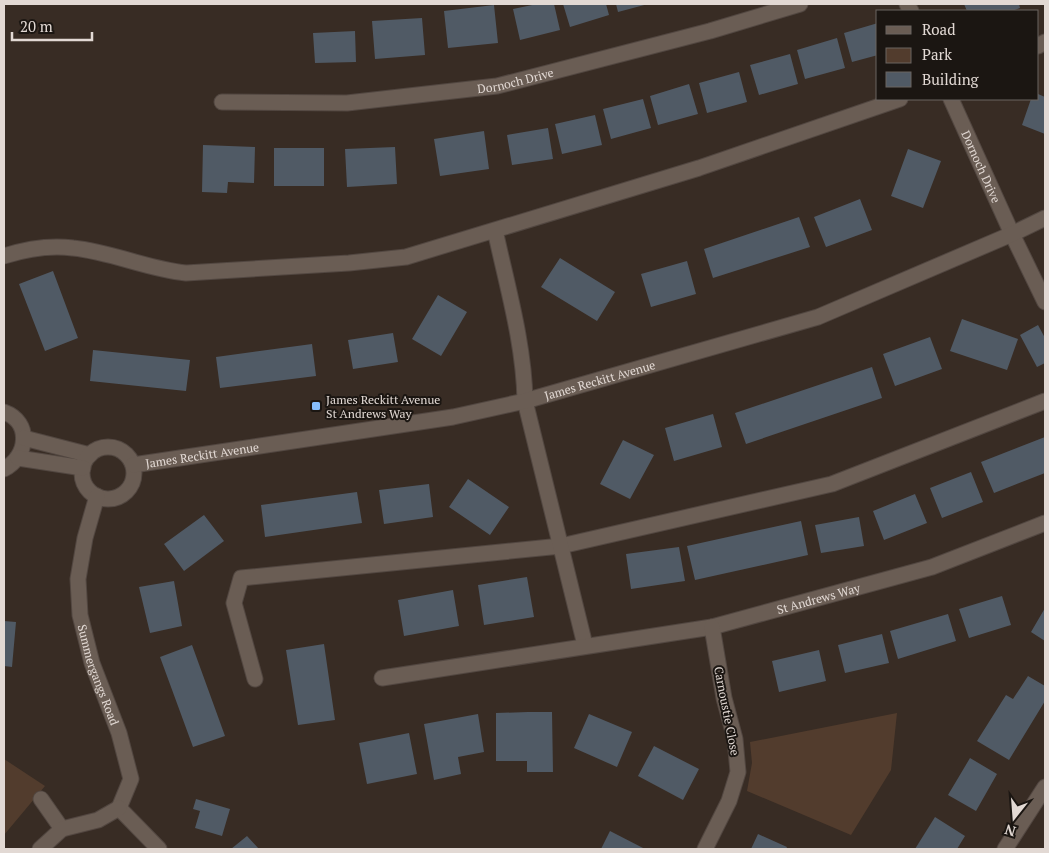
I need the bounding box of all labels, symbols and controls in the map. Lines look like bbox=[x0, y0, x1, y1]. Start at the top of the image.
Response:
scale bar bbox=[12, 10, 92, 42]
legend bbox=[876, 10, 1039, 100]
text: 20 m bbox=[20, 16, 53, 36]
text: Road bbox=[922, 19, 955, 39]
text: Park bbox=[922, 44, 952, 64]
street label: Dornoch Drive bbox=[476, 64, 555, 96]
text: Building bbox=[922, 69, 980, 89]
street label: Dornoch Drive bbox=[959, 128, 1004, 205]
street label: James Reckitt Avenue bbox=[543, 357, 657, 403]
place label: James Reckitt Avenue St Andrews Way bbox=[326, 392, 440, 421]
marker: James Reckitt Avenue St Andrews Way bbox=[310, 400, 322, 412]
street label: James Reckitt Avenue bbox=[144, 439, 260, 471]
street label: St Andrews Way bbox=[775, 579, 862, 617]
street label: Summergangs Road bbox=[75, 623, 123, 728]
street label: Carnoustie Close bbox=[711, 665, 743, 757]
north arrow bbox=[989, 793, 1039, 843]
text: N bbox=[1002, 820, 1018, 842]

